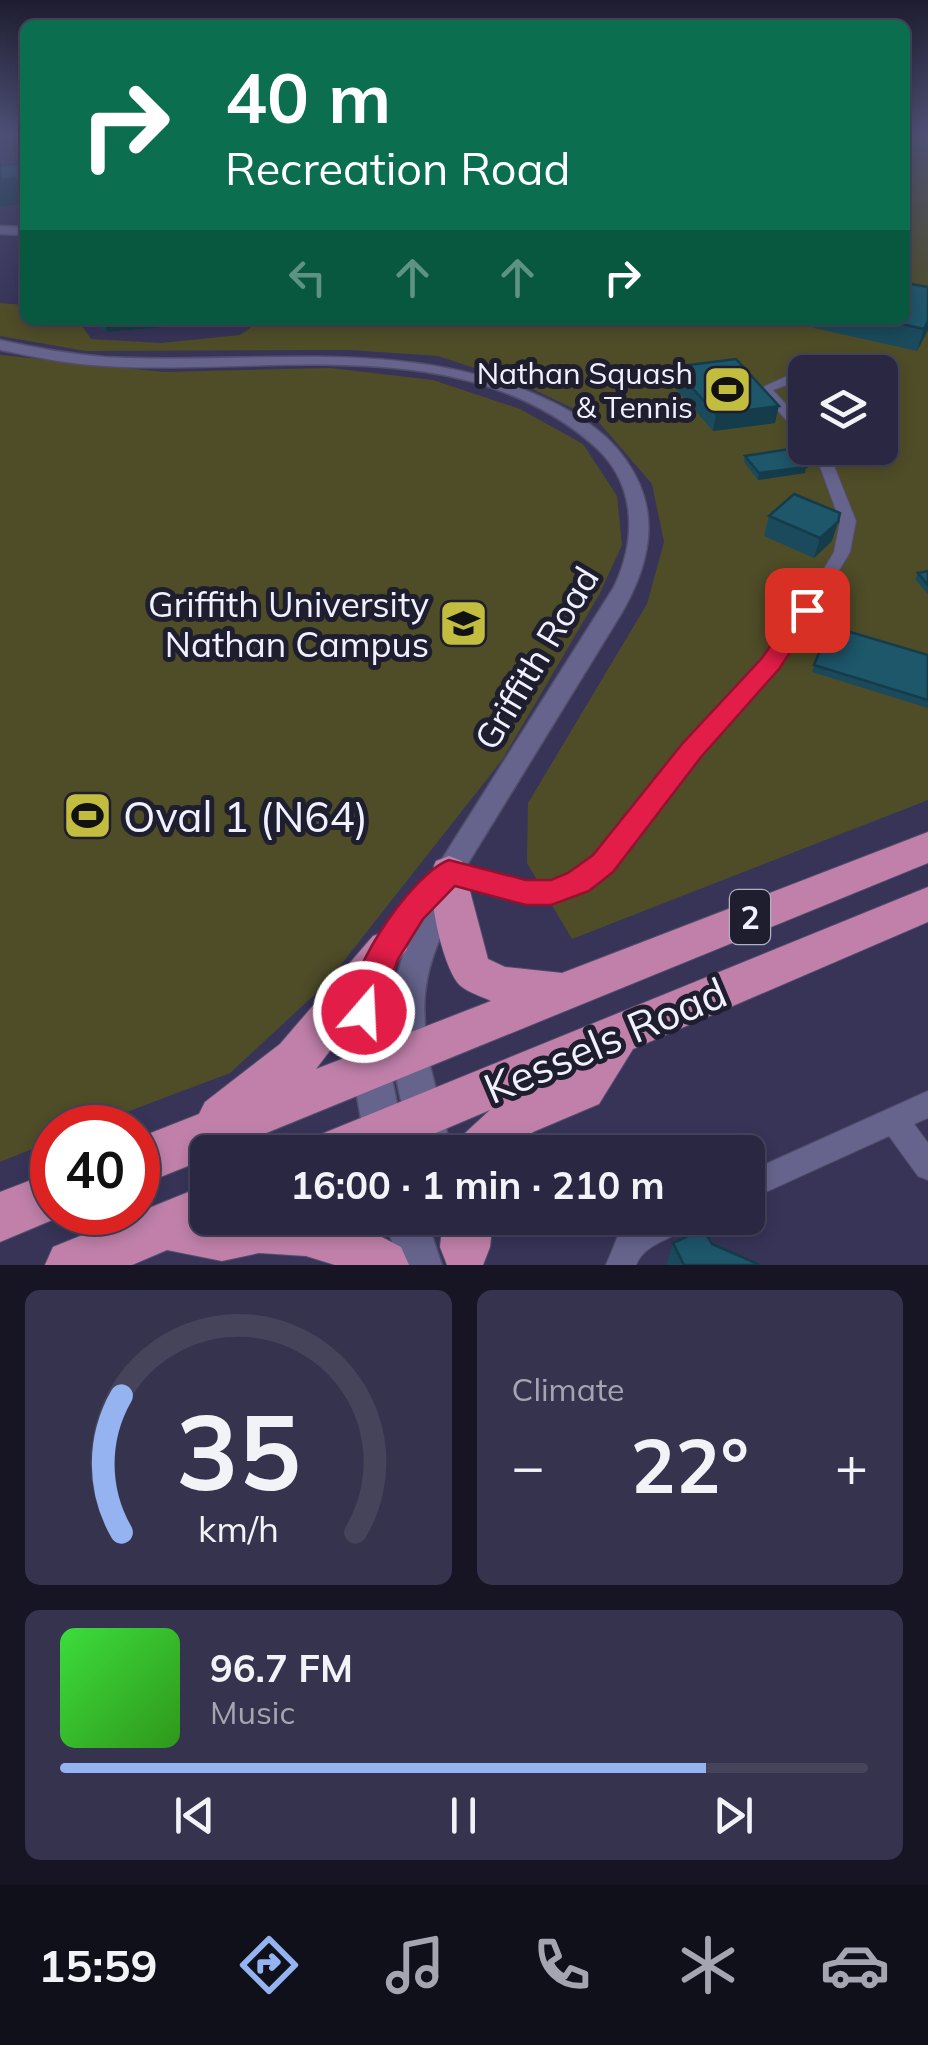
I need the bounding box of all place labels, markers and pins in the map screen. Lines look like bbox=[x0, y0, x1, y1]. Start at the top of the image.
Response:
place label: Nathan Squash & Tennis bbox=[477, 354, 693, 426]
sports icon: Nathan Squash & Tennis bbox=[702, 364, 754, 416]
pin bbox=[765, 568, 850, 653]
place label: Griffith University Nathan Campus bbox=[148, 582, 429, 666]
school or university icon: Griffith University Nathan Campus bbox=[438, 598, 490, 650]
sports icon: Oval 1 (N64) bbox=[62, 790, 114, 842]
place label: Oval 1 (N64) bbox=[123, 790, 368, 843]

